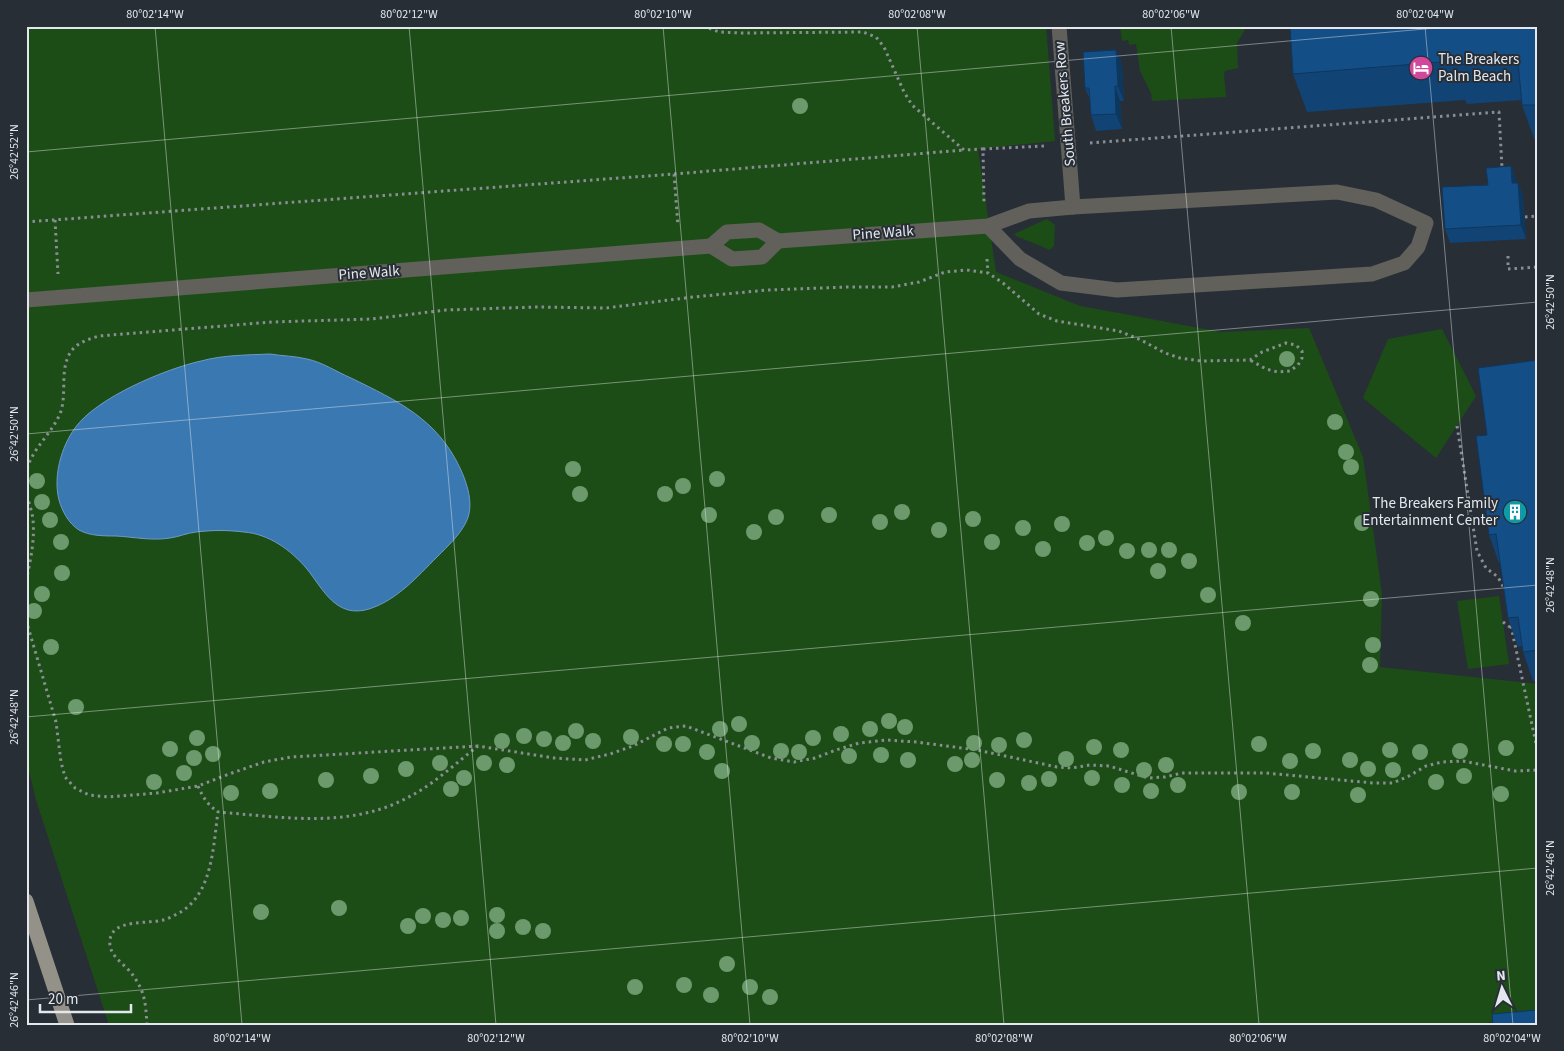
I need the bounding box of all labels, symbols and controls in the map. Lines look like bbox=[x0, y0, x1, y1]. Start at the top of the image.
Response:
text: 80°02'14"W bbox=[126, 6, 184, 23]
text: 80°02'12"W bbox=[380, 6, 438, 23]
text: 80°02'10"W bbox=[634, 6, 692, 23]
text: 80°02'08"W bbox=[888, 6, 946, 23]
text: 80°02'06"W bbox=[1142, 6, 1200, 23]
text: 80°02'04"W bbox=[1396, 6, 1454, 23]
street label: South Breakers Row bbox=[1049, 40, 1081, 167]
place label: The Breakers Palm Beach bbox=[1438, 49, 1519, 87]
hotel icon: The Breakers Palm Beach bbox=[1408, 55, 1434, 81]
text: 26°42'52"N bbox=[6, 124, 23, 180]
street label: Pine Walk bbox=[852, 220, 915, 246]
street label: Pine Walk bbox=[338, 260, 401, 286]
text: 26°42'50"N bbox=[1542, 274, 1559, 330]
text: 26°42'50"N bbox=[6, 406, 23, 462]
place label: The Breakers Family Entertainment Center bbox=[1362, 493, 1499, 531]
building icon: The Breakers Family Entertainment Center bbox=[1502, 499, 1528, 525]
text: 26°42'48"N bbox=[1542, 557, 1559, 613]
text: 26°42'48"N bbox=[6, 689, 23, 745]
text: 26°42'46"N bbox=[1542, 840, 1559, 896]
north arrow bbox=[1476, 964, 1526, 1014]
text: N bbox=[1495, 966, 1506, 986]
text: 26°42'46"N bbox=[6, 972, 23, 1028]
scale bar bbox=[40, 981, 131, 1013]
text: 20 m bbox=[48, 989, 78, 1010]
text: 80°02'14"W bbox=[213, 1030, 271, 1047]
text: 80°02'12"W bbox=[467, 1030, 525, 1047]
text: 80°02'10"W bbox=[721, 1030, 779, 1047]
text: 80°02'08"W bbox=[975, 1030, 1033, 1047]
text: 80°02'06"W bbox=[1229, 1030, 1287, 1047]
text: 80°02'04"W bbox=[1483, 1030, 1541, 1047]

